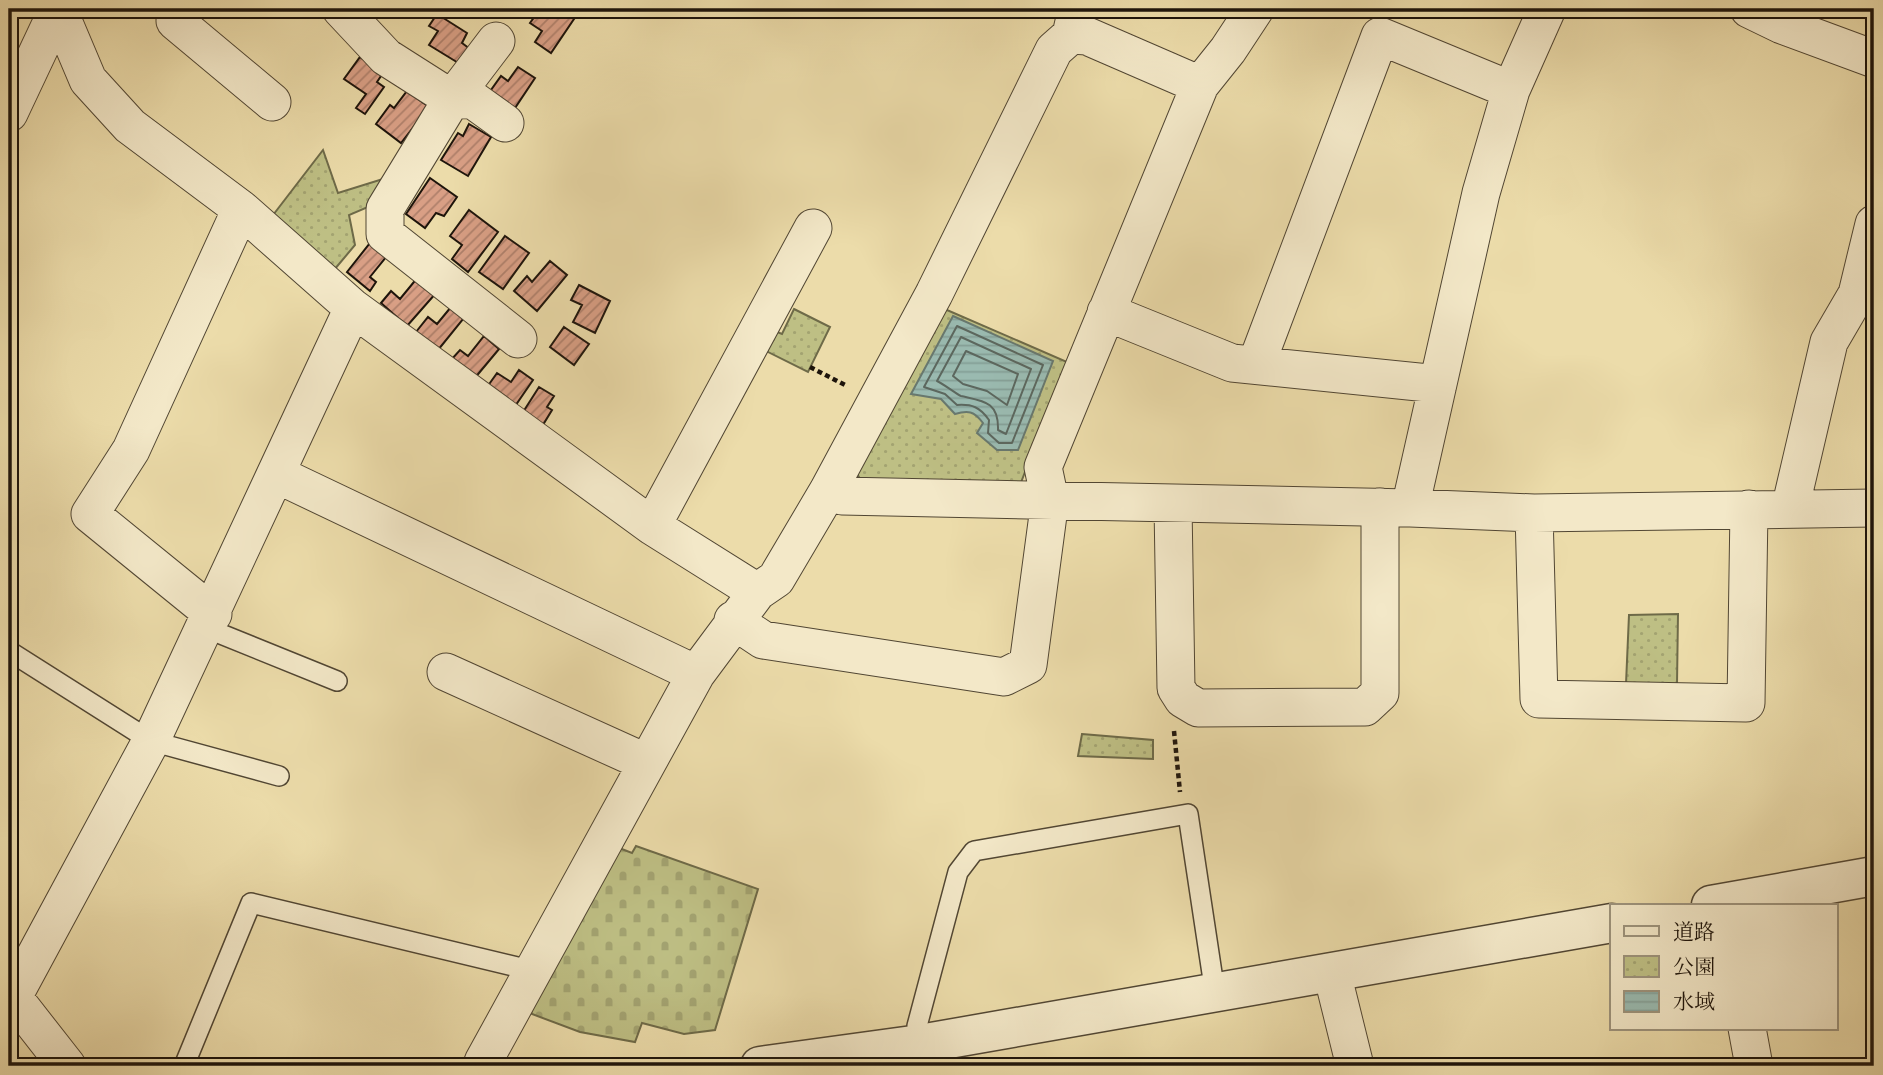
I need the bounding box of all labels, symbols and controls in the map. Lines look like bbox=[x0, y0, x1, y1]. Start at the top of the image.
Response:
legend bbox=[1610, 904, 1838, 1030]
text: 道路 bbox=[1673, 918, 1715, 945]
text: 公園 bbox=[1673, 953, 1715, 980]
text: 水域 bbox=[1673, 988, 1715, 1015]

